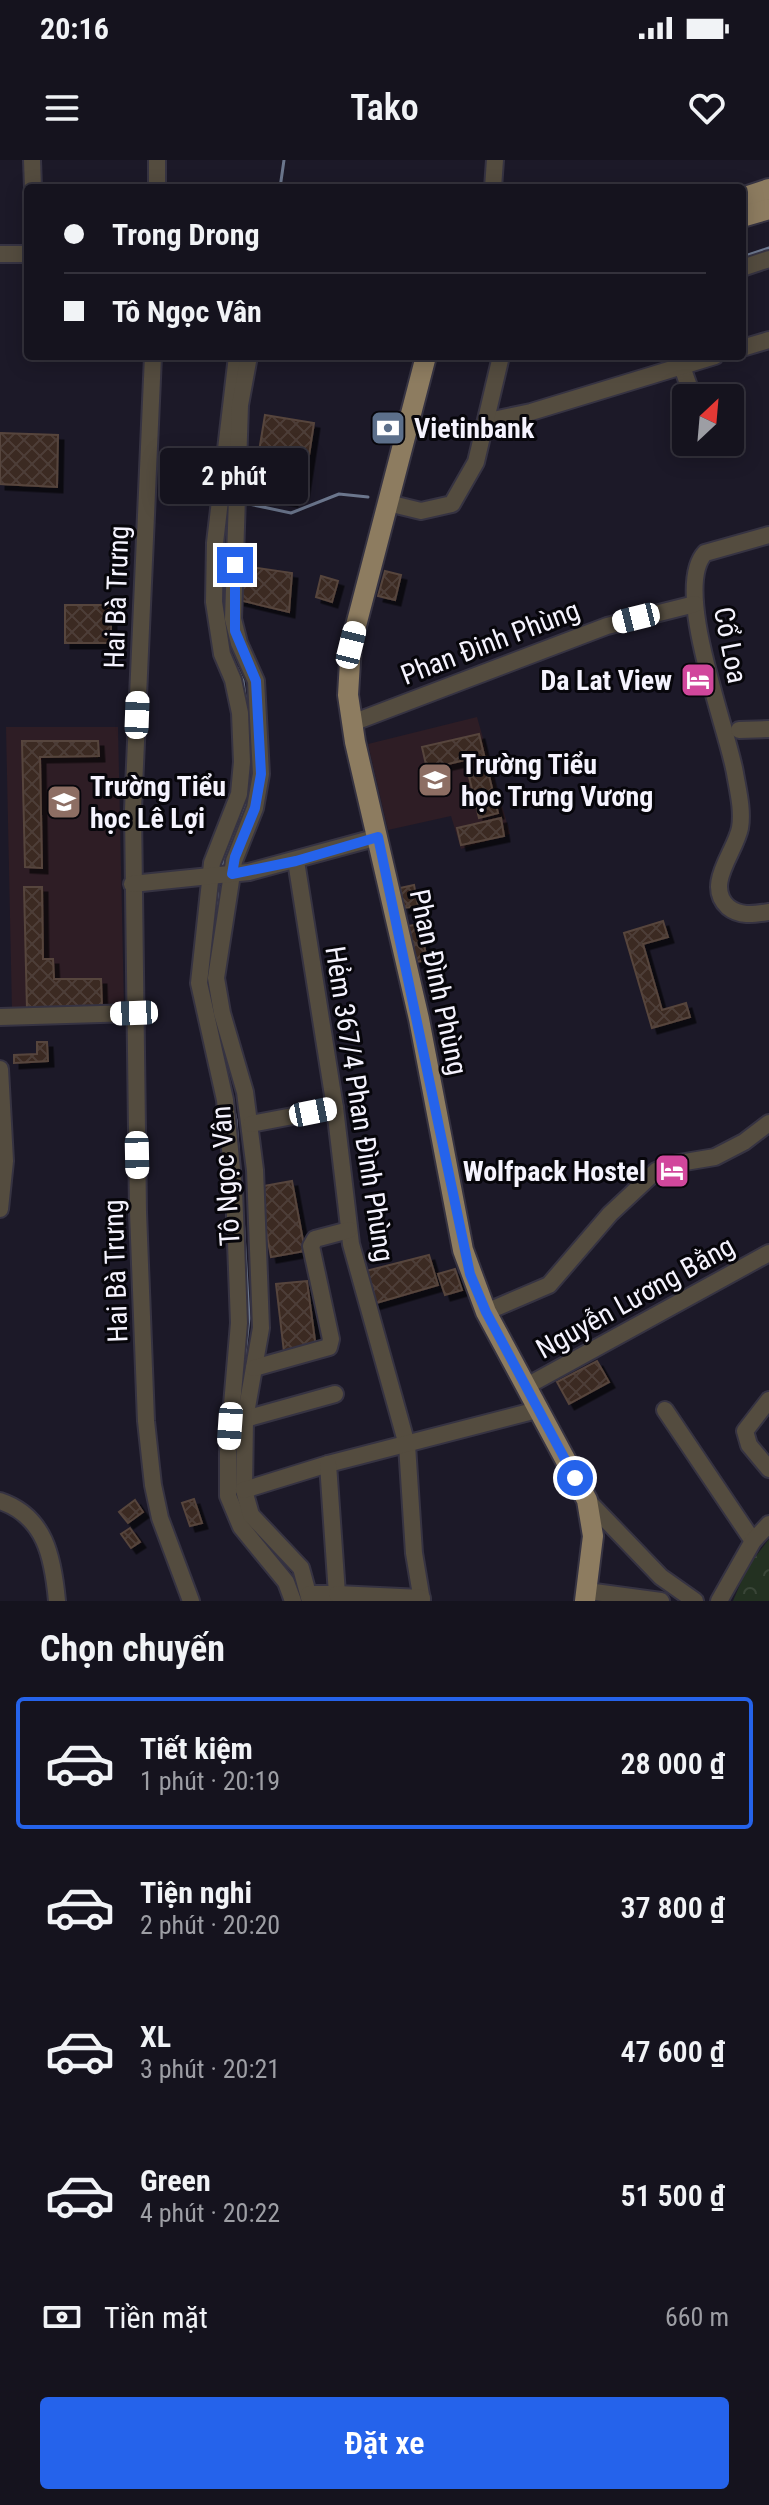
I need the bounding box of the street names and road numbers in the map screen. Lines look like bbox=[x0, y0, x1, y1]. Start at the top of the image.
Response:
street label: Hai Bà Trưng bbox=[98, 525, 135, 669]
street label: Phan Đinh Phùng bbox=[396, 593, 584, 692]
street label: Cổ Loa bbox=[707, 604, 754, 686]
street label: Phan Đình Phùng bbox=[403, 886, 474, 1078]
street label: Hẻm 367/4 Phan Đình Phùng bbox=[318, 944, 401, 1264]
street label: Tô Ngọc Vân bbox=[204, 1105, 247, 1247]
street label: Hai Bà Trưng bbox=[97, 1199, 134, 1343]
street label: Nguyễn Lương Bằng bbox=[530, 1229, 740, 1366]

